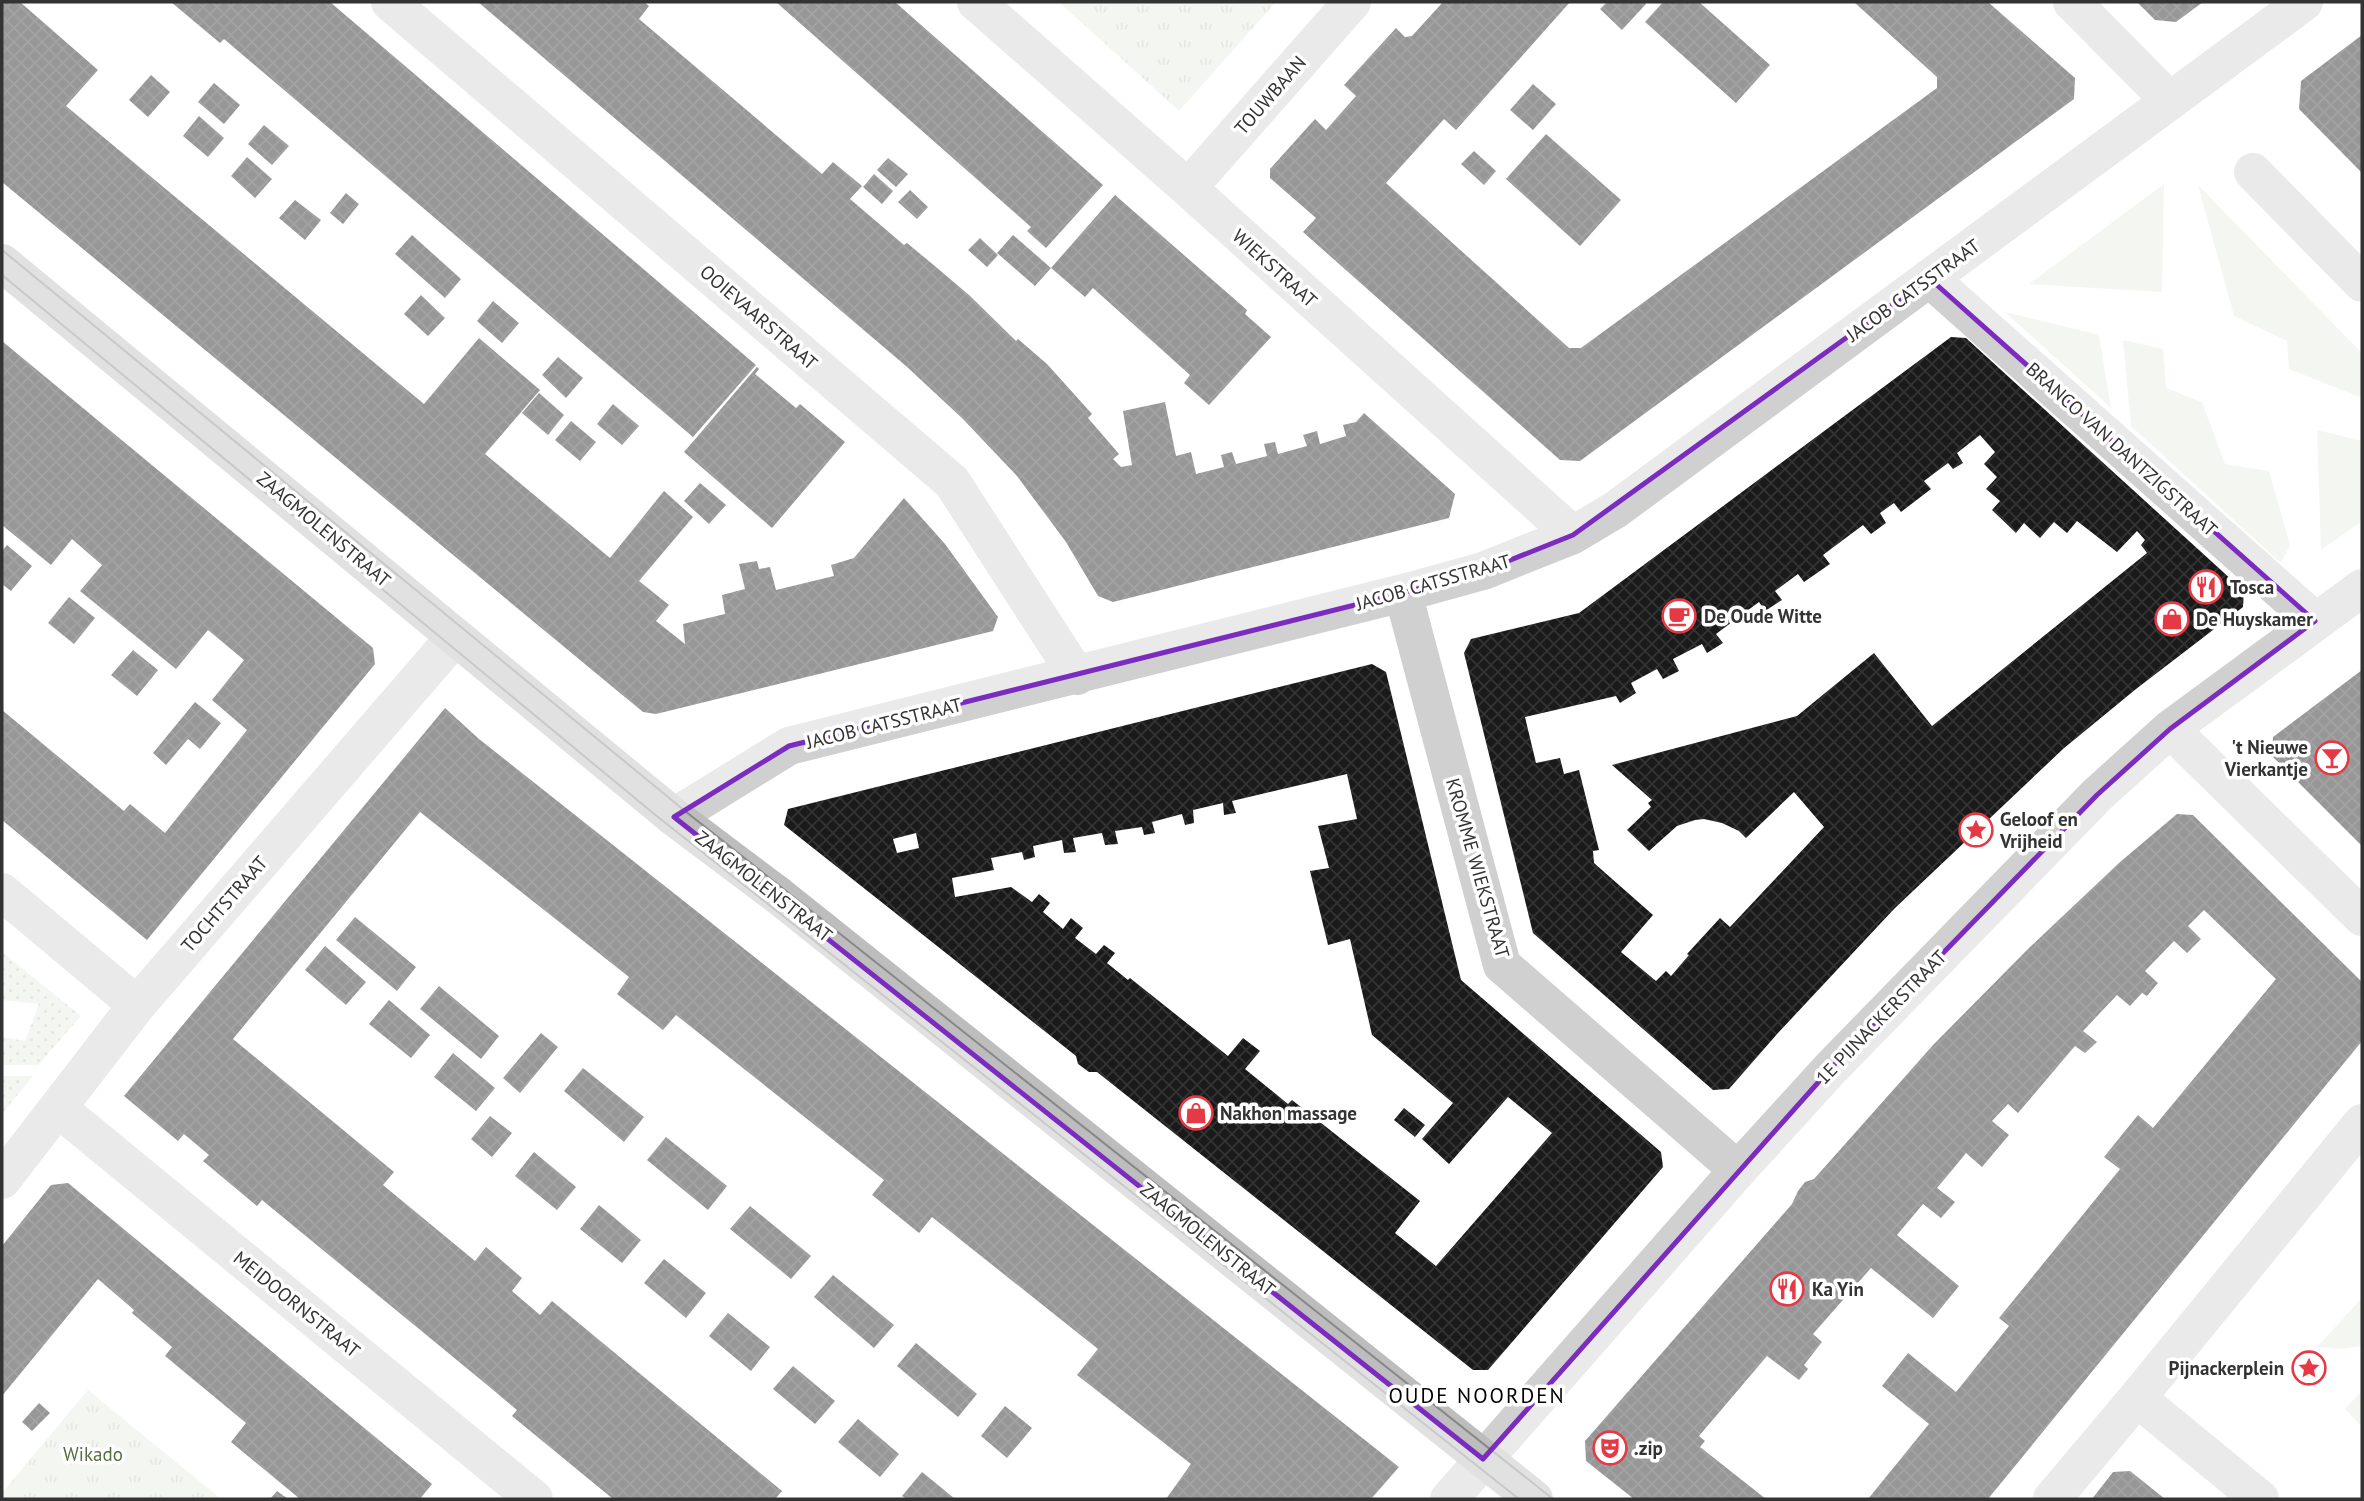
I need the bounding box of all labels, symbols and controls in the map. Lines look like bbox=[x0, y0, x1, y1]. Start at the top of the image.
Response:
street label: TOUWBAAN bbox=[1229, 51, 1311, 139]
street label: WIEKSTRAAT bbox=[1228, 224, 1323, 313]
street label: JACOB CATSSTRAAT bbox=[1841, 233, 1985, 347]
street label: OOIEVAARSTRAAT bbox=[695, 259, 823, 375]
street label: BRANCO VAN DANTZIGSTRAAT bbox=[2021, 357, 2223, 542]
street label: ZAAGMOLENSTRAAT bbox=[252, 466, 396, 592]
street label: JACOB CATSSTRAAT bbox=[1352, 548, 1513, 616]
restaurant icon: Tosca bbox=[2187, 568, 2225, 606]
place label: Tosca bbox=[2230, 575, 2274, 599]
cafe icon: De Oude Witte bbox=[1660, 597, 1698, 635]
shop icon: De Huyskamer bbox=[2153, 600, 2191, 638]
place label: De Oude Witte bbox=[1704, 604, 1822, 628]
place label: De Huyskamer bbox=[2196, 607, 2313, 631]
street label: JACOB CATSSTRAAT bbox=[803, 692, 965, 754]
place label: 't Nieuwe Vierkantje bbox=[2224, 735, 2308, 781]
bar icon: 't Nieuwe Vierkantje bbox=[2313, 739, 2351, 777]
street label: KROMME WIEKSTRAAT bbox=[1441, 775, 1515, 961]
place label: Geloof en Vrijheid bbox=[1999, 807, 2078, 853]
place icon: Geloof en Vrijheid bbox=[1957, 811, 1995, 849]
street label: ZAAGMOLENSTRAAT bbox=[691, 825, 838, 947]
street label: TOCHTSTRAAT bbox=[176, 851, 273, 957]
street label: 1E PIJNACKERSTRAAT bbox=[1811, 944, 1952, 1089]
shop icon: Nakhon massage bbox=[1177, 1094, 1215, 1132]
place label: Nakhon massage bbox=[1220, 1101, 1357, 1125]
street label: ZAAGMOLENSTRAAT bbox=[1135, 1177, 1281, 1301]
street label: MEIDOORNSTRAAT bbox=[229, 1246, 366, 1363]
restaurant icon: Ka Yin bbox=[1768, 1270, 1806, 1308]
place label: Ka Yin bbox=[1812, 1277, 1864, 1301]
place icon: Pijnackerplein bbox=[2290, 1349, 2328, 1387]
place label: Pijnackerplein bbox=[2169, 1356, 2284, 1380]
district label: OUDE NOORDEN bbox=[1388, 1382, 1566, 1409]
theatre icon: .zip bbox=[1591, 1429, 1629, 1467]
place label: .zip bbox=[1634, 1436, 1663, 1460]
park label: Wikado bbox=[63, 1442, 123, 1466]

